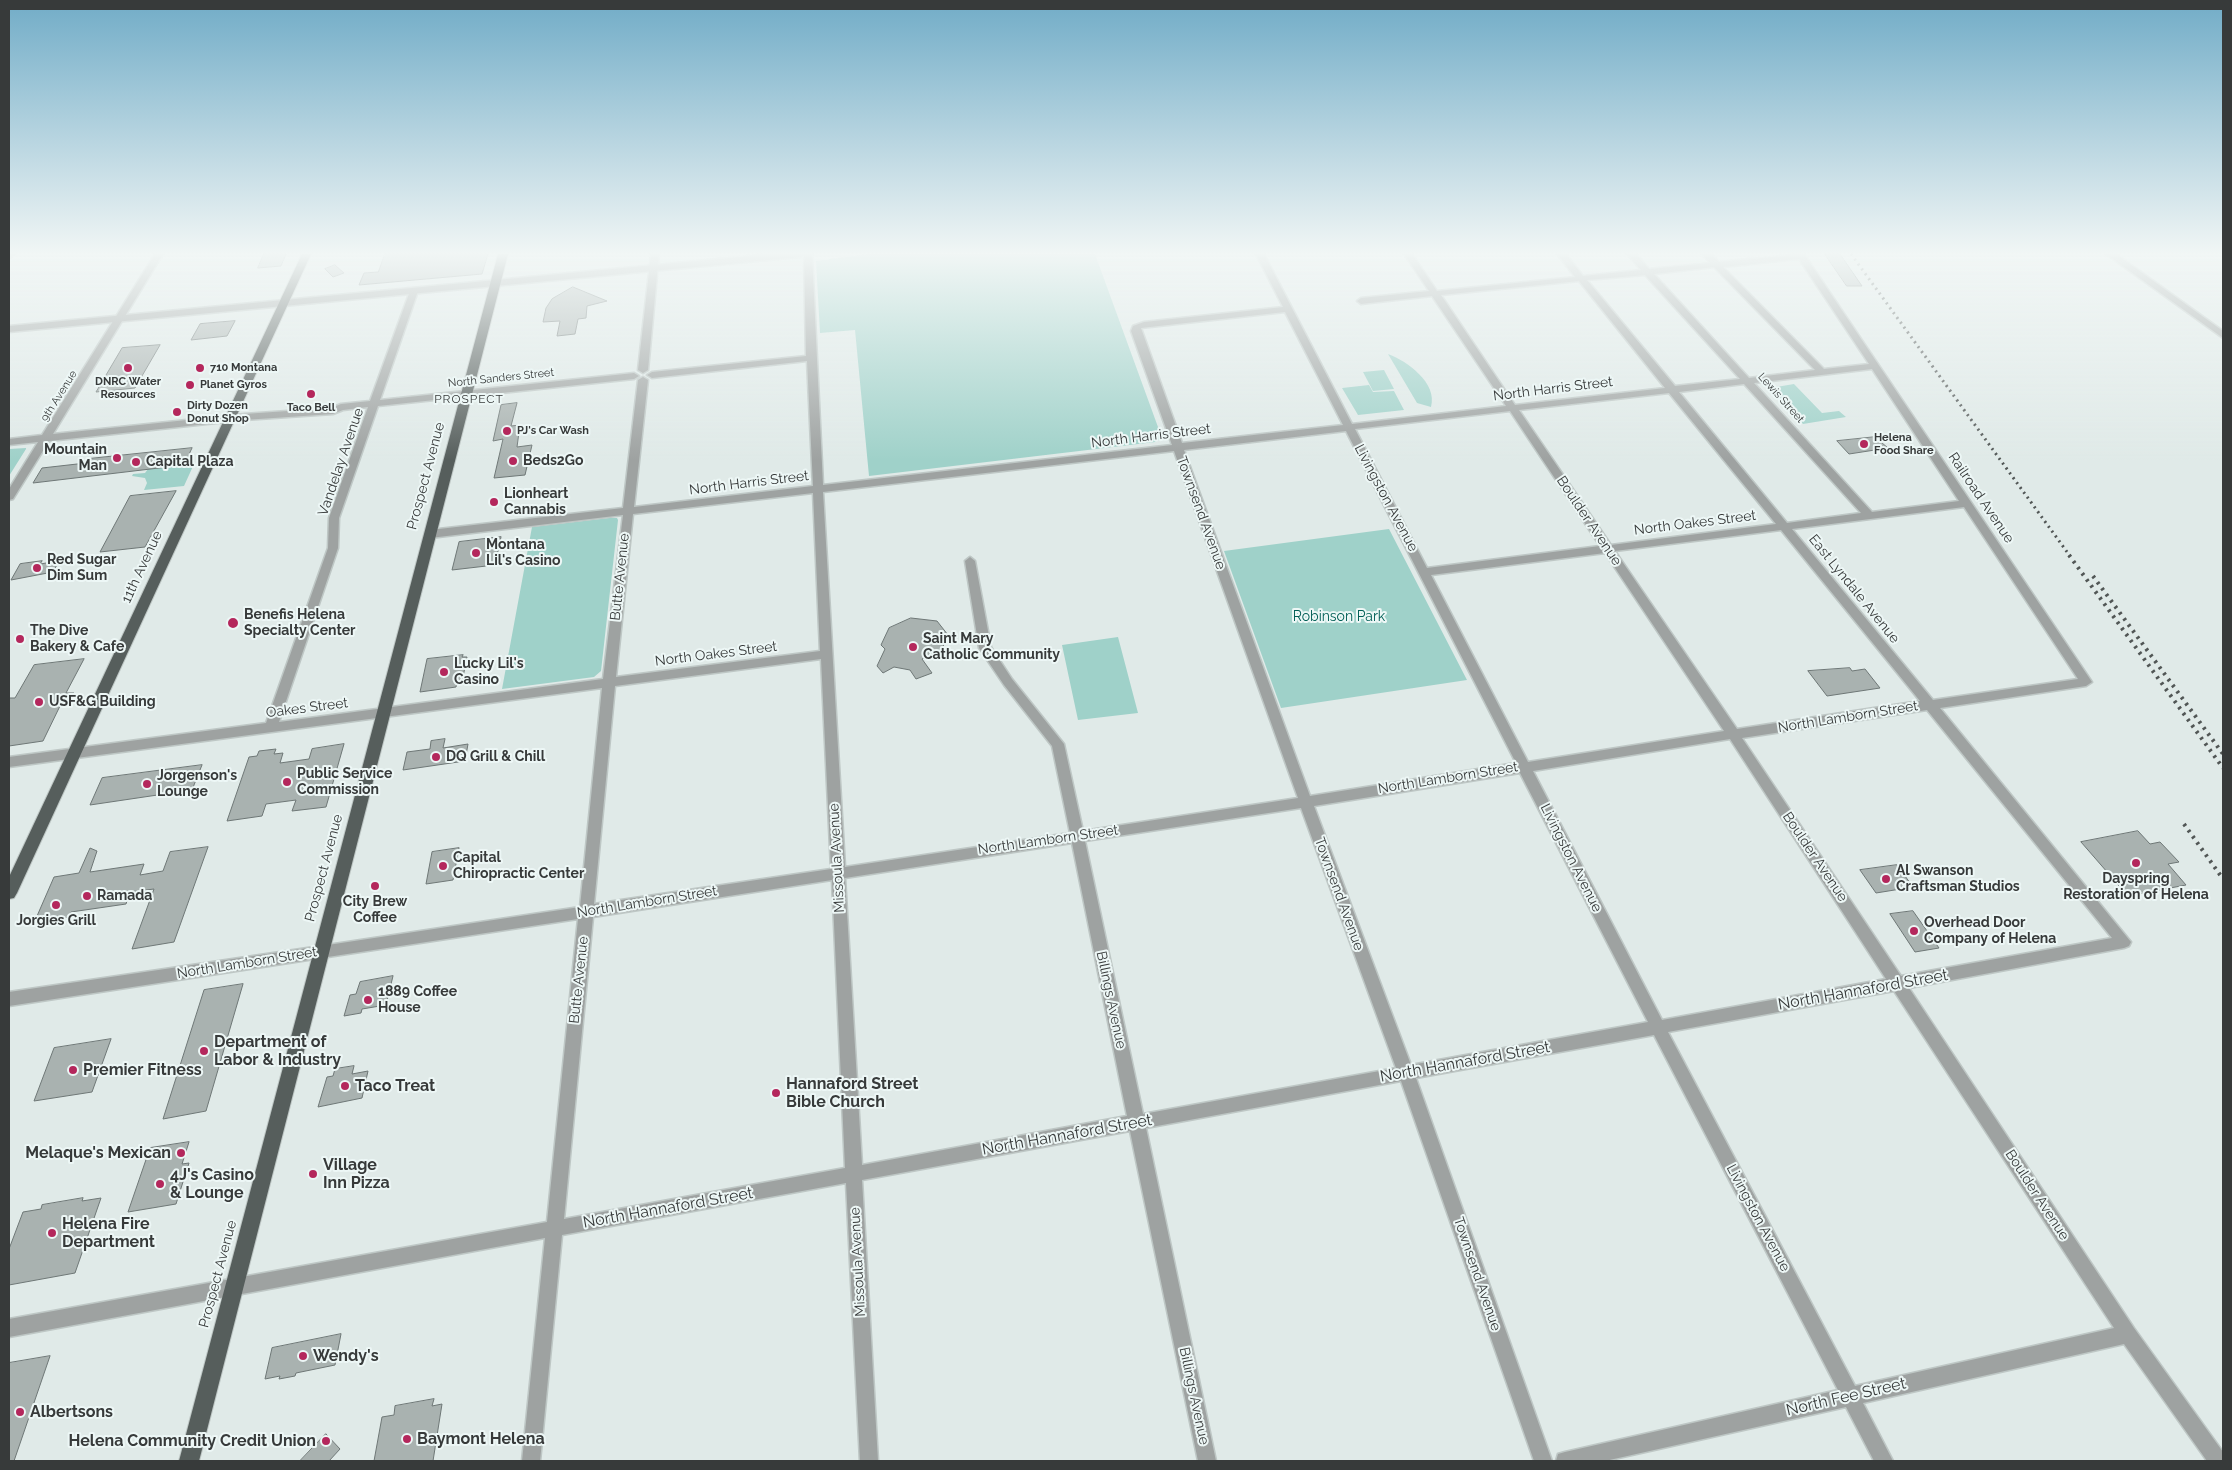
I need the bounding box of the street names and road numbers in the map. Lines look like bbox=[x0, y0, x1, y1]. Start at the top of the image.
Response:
street label: North Sanders Street bbox=[447, 366, 555, 390]
street label: 9th Avenue bbox=[38, 368, 80, 424]
street label: Lewis Street bbox=[1755, 370, 1807, 426]
street label: North Harris Street bbox=[1492, 373, 1614, 405]
street label: Vandelay Avenue bbox=[315, 406, 367, 518]
street label: Prospect Avenue bbox=[404, 420, 448, 532]
street label: North Harris Street bbox=[1090, 420, 1212, 452]
street label: Livingston Avenue bbox=[1351, 441, 1421, 555]
street label: Railroad Avenue bbox=[1945, 450, 2017, 546]
street label: Townsend Avenue bbox=[1173, 454, 1229, 572]
street label: North Harris Street bbox=[688, 467, 810, 499]
street label: Boulder Avenue bbox=[1553, 473, 1625, 569]
street label: North Oakes Street bbox=[1633, 507, 1757, 539]
street label: 11th Avenue bbox=[118, 528, 166, 606]
street label: East Lyndale Avenue bbox=[1805, 531, 1903, 647]
street label: Butte Avenue bbox=[607, 532, 633, 622]
street label: North Oakes Street bbox=[654, 638, 778, 670]
street label: Oakes Street bbox=[265, 695, 349, 721]
street label: North Lamborn Street bbox=[1777, 698, 1919, 736]
street label: North Lamborn Street bbox=[1377, 759, 1519, 797]
street label: Livingston Avenue bbox=[1536, 801, 1606, 915]
street label: Missoula Avenue bbox=[826, 803, 848, 913]
street label: Boulder Avenue bbox=[1779, 809, 1851, 905]
street label: Prospect Avenue bbox=[302, 812, 346, 924]
street label: North Lamborn Street bbox=[977, 822, 1119, 858]
street label: Townsend Avenue bbox=[1311, 835, 1367, 953]
street label: North Lamborn Street bbox=[576, 883, 718, 921]
street label: Butte Avenue bbox=[566, 935, 592, 1025]
street label: North Lamborn Street bbox=[176, 944, 318, 982]
street label: Billings Avenue bbox=[1092, 950, 1130, 1050]
street label: North Hannaford Street bbox=[1777, 966, 1949, 1014]
street label: North Hannaford Street bbox=[1379, 1038, 1551, 1086]
street label: North Hannaford Street bbox=[981, 1111, 1153, 1159]
street label: Boulder Avenue bbox=[2002, 1147, 2072, 1243]
street label: Livingston Avenue bbox=[1723, 1161, 1793, 1275]
street label: North Hannaford Street bbox=[582, 1184, 754, 1232]
street label: Missoula Avenue bbox=[847, 1207, 869, 1317]
street label: Townsend Avenue bbox=[1450, 1215, 1504, 1333]
street label: Prospect Avenue bbox=[196, 1218, 240, 1330]
street label: Billings Avenue bbox=[1175, 1346, 1213, 1446]
street label: North Fee Street bbox=[1784, 1374, 1908, 1420]

